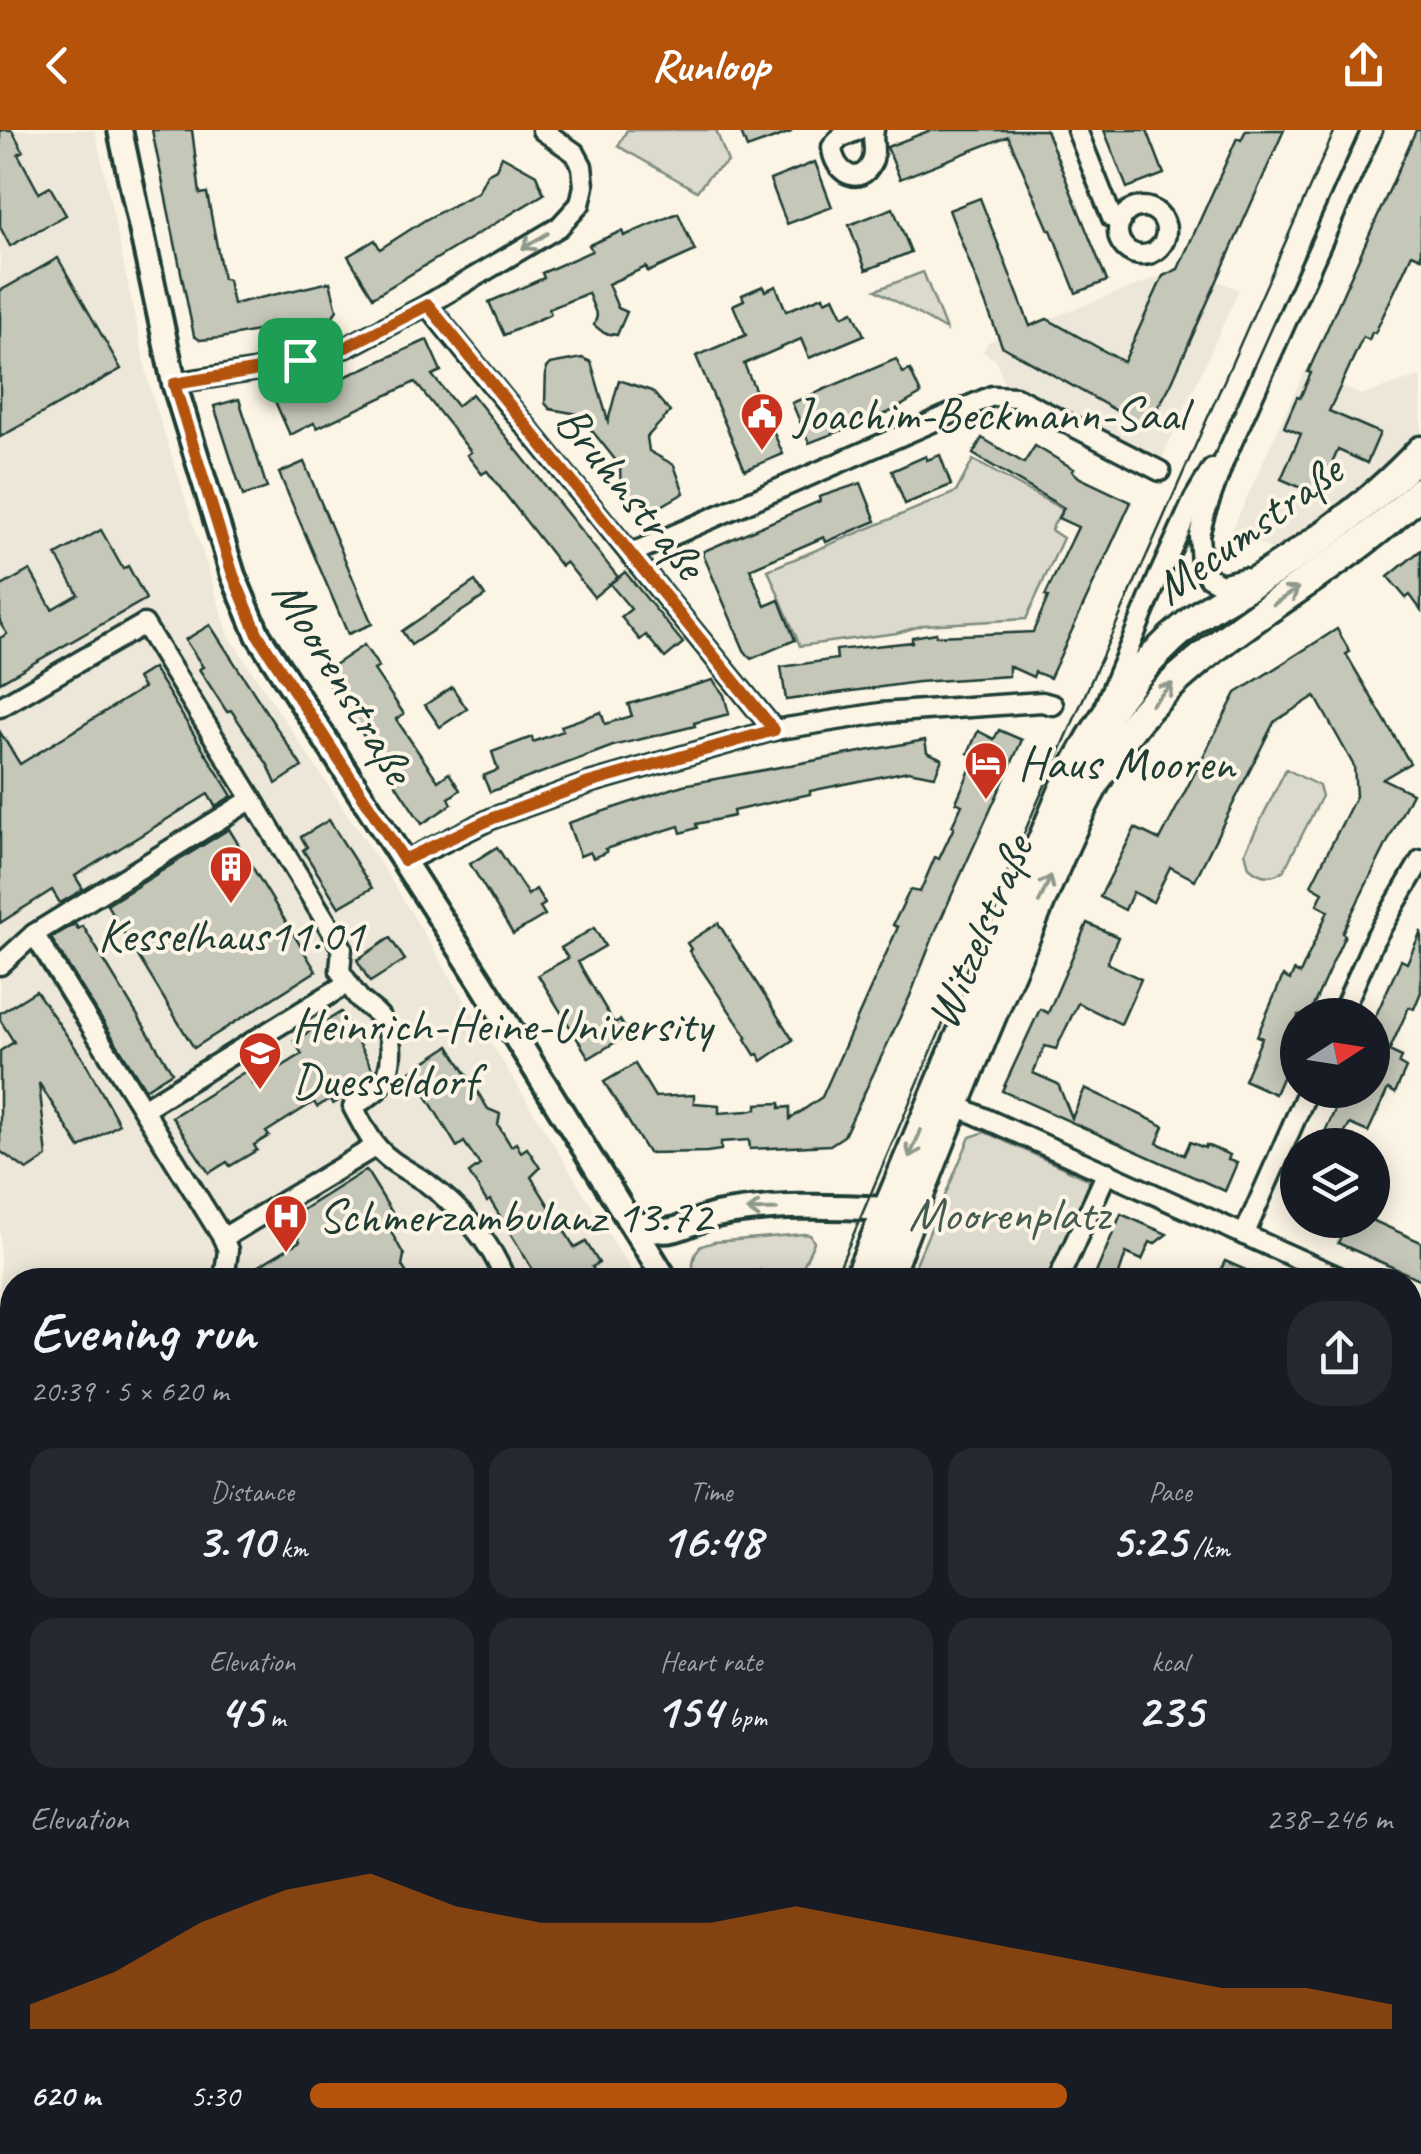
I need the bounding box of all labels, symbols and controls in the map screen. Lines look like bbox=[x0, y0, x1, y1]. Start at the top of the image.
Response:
text: Runloop bbox=[651, 37, 770, 94]
icon: back bbox=[30, 38, 85, 93]
icon: share bbox=[1336, 38, 1391, 93]
one-way arrow bbox=[521, 231, 550, 251]
pin bbox=[258, 318, 343, 403]
icon: arrive bbox=[273, 333, 328, 388]
place label: Joachim-Beckmann-Saal bbox=[792, 384, 1194, 444]
public building icon: Joachim-Beckmann-Saal bbox=[739, 391, 785, 452]
street label: Bruhnstraße bbox=[543, 393, 722, 594]
street label: Mecumstraße bbox=[1142, 439, 1357, 617]
street label: Moorenstraße bbox=[260, 568, 430, 797]
one-way arrow bbox=[1271, 585, 1299, 606]
one-way arrow bbox=[1150, 682, 1174, 706]
place label: Haus Mooren bbox=[1018, 733, 1237, 793]
hotel icon: Haus Mooren bbox=[963, 740, 1009, 801]
street label: Witzelstraße bbox=[912, 823, 1048, 1037]
building icon: Kesselhaus11.01 bbox=[208, 844, 254, 905]
one-way arrow bbox=[1037, 875, 1055, 905]
place label: Kesselhaus11.01 bbox=[98, 905, 366, 965]
place label: Heinrich-Heine-University Duesseldorf bbox=[292, 995, 715, 1110]
north arrow bbox=[1280, 998, 1390, 1108]
map controls bbox=[1280, 998, 1390, 1238]
school or university icon: Heinrich-Heine-University Duesseldorf bbox=[237, 1030, 283, 1091]
one-way arrow bbox=[904, 1128, 922, 1159]
button: layers bbox=[1280, 1128, 1390, 1238]
park label: Moorenplatz bbox=[908, 1184, 1112, 1244]
place label: Schmerzambulanz 13.72 bbox=[318, 1186, 716, 1246]
hospital icon: Schmerzambulanz 13.72 bbox=[263, 1193, 309, 1254]
one-way arrow bbox=[747, 1200, 779, 1219]
text: Evening run bbox=[30, 1297, 255, 1367]
button: share bbox=[1287, 1301, 1392, 1406]
text: 20:39 · 5 × 620 m bbox=[30, 1370, 228, 1411]
text: Distance bbox=[210, 1474, 294, 1509]
text: Time bbox=[690, 1474, 732, 1509]
text: Pace bbox=[1148, 1474, 1192, 1509]
text: 3.10 bbox=[196, 1509, 274, 1572]
text: 16:48 bbox=[661, 1509, 761, 1572]
text: 5:25 bbox=[1110, 1509, 1186, 1572]
text: km bbox=[274, 1530, 308, 1565]
text: /km bbox=[1186, 1530, 1230, 1565]
text: Elevation bbox=[209, 1644, 295, 1679]
text: Heart rate bbox=[660, 1644, 762, 1679]
text: kcal bbox=[1151, 1644, 1189, 1679]
text: 45 bbox=[219, 1679, 263, 1742]
text: 154 bbox=[655, 1679, 722, 1742]
text: 235 bbox=[1137, 1679, 1203, 1742]
text: m bbox=[263, 1700, 285, 1735]
text: bpm bbox=[722, 1700, 767, 1735]
text: Elevation bbox=[30, 1798, 128, 1839]
text: 238–246 m bbox=[1266, 1798, 1392, 1839]
text: 620 m bbox=[30, 2075, 100, 2116]
text: 5:30 bbox=[190, 2075, 240, 2116]

